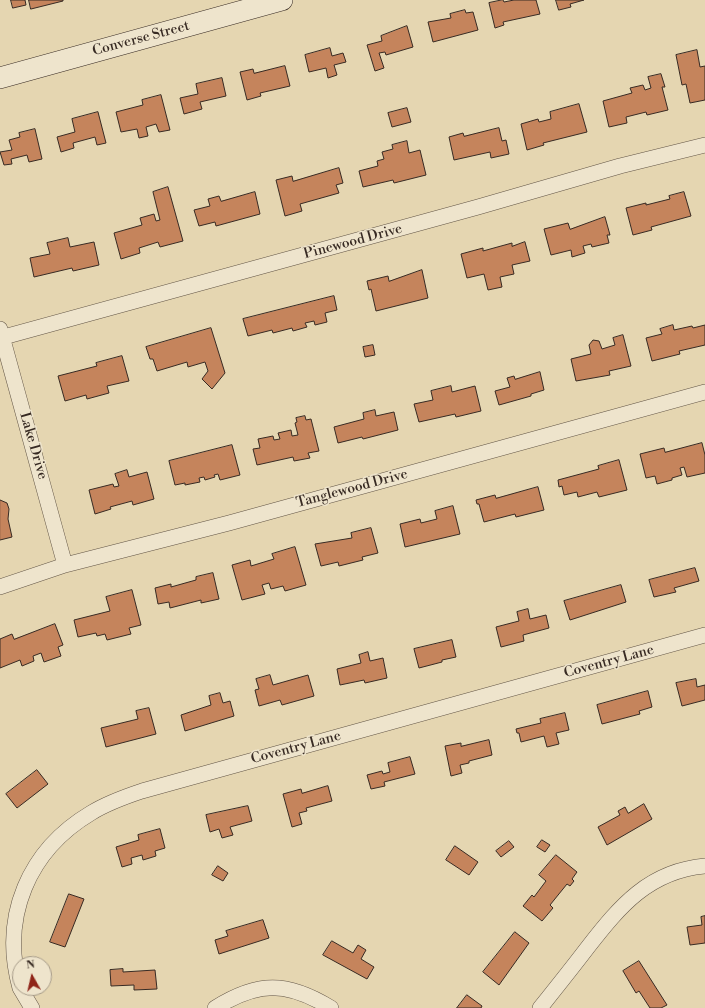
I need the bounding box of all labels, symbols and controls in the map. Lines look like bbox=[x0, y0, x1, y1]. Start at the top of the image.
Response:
street label: Converse Street bbox=[91, 18, 191, 60]
street label: Pinewood Drive bbox=[302, 221, 404, 263]
street label: Lake Drive bbox=[15, 410, 51, 482]
street label: Tanglewood Drive bbox=[294, 466, 410, 512]
street label: Coventry Lane bbox=[562, 642, 656, 682]
street label: Coventry Lane bbox=[249, 728, 343, 768]
north arrow bbox=[12, 956, 52, 996]
text: N bbox=[25, 958, 36, 973]

